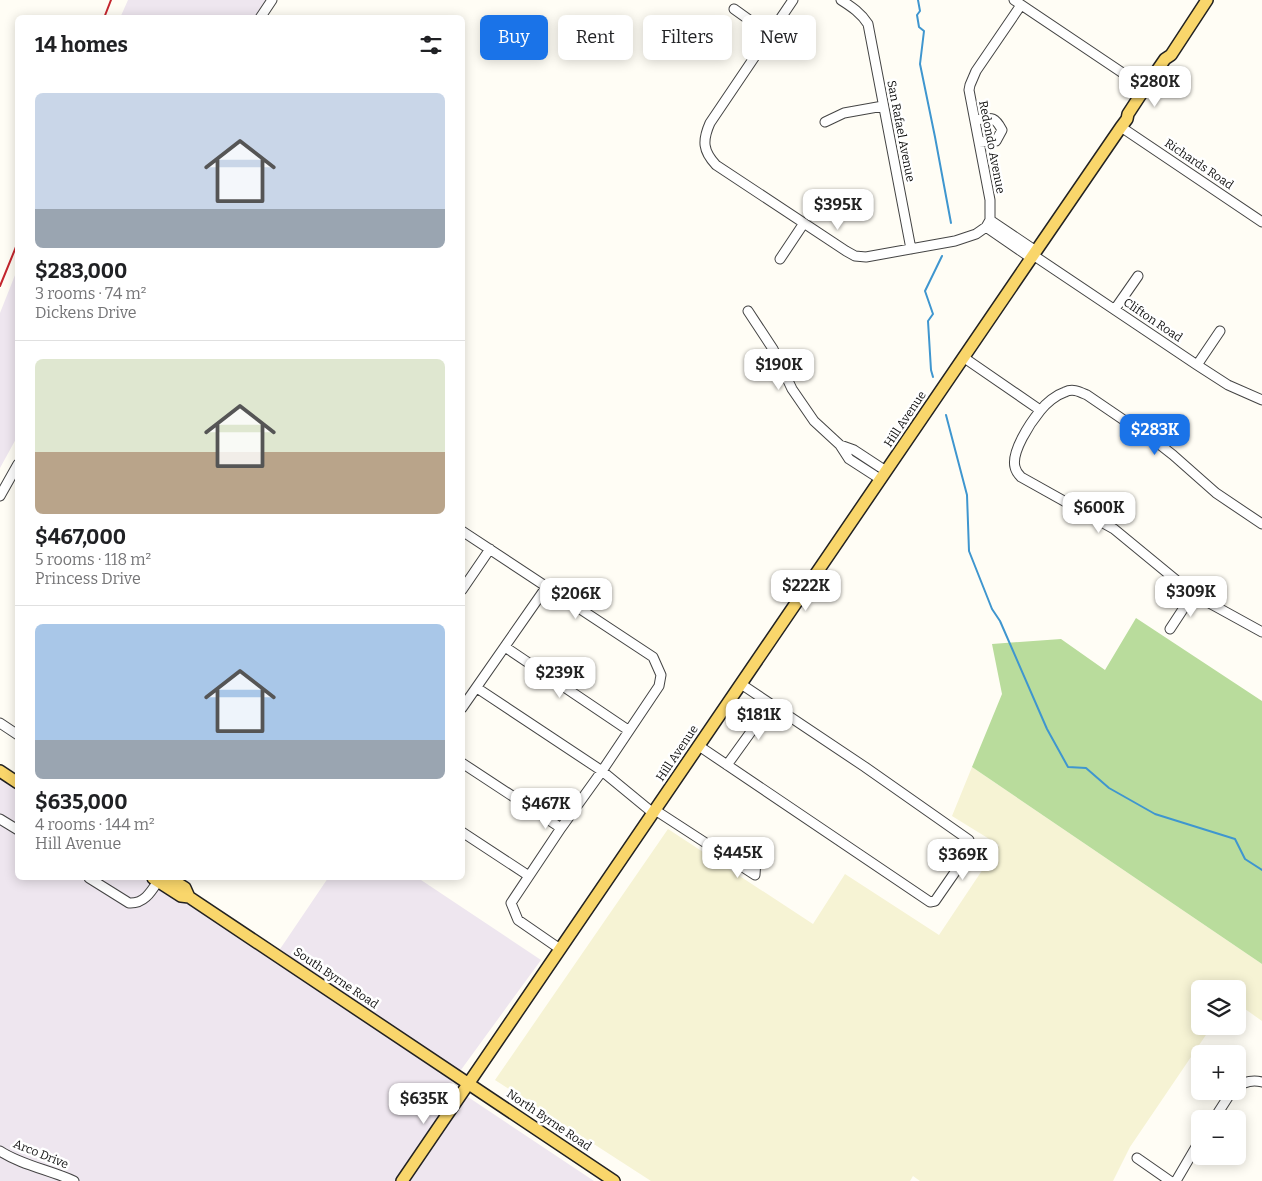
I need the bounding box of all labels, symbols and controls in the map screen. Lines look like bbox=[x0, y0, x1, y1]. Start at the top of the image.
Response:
chip: Buy bbox=[480, 15, 548, 60]
chip: Rent bbox=[558, 15, 633, 60]
chip: Filters bbox=[643, 15, 732, 60]
chip: New bbox=[742, 15, 816, 60]
icon: filters bbox=[417, 31, 445, 59]
text: 14 homes bbox=[35, 32, 128, 58]
pin: $280K bbox=[1120, 66, 1190, 108]
text: $280K bbox=[1130, 72, 1180, 91]
street label: San Rafael Avenue bbox=[884, 79, 918, 183]
street label: Redondo Avenue bbox=[976, 99, 1008, 195]
icon: home bbox=[195, 126, 285, 216]
street label: Richards Road bbox=[1162, 136, 1236, 192]
pin: $395K bbox=[803, 188, 873, 231]
text: $395K bbox=[814, 195, 862, 214]
text: $283,000 bbox=[35, 258, 127, 284]
text: 3 rooms · 74 m² bbox=[35, 284, 146, 303]
street label: Clifton Road bbox=[1121, 295, 1185, 345]
text: Dickens Drive bbox=[35, 303, 137, 322]
pin: $190K bbox=[744, 348, 814, 391]
text: $190K bbox=[755, 355, 803, 374]
street label: Hill Avenue bbox=[881, 388, 929, 450]
icon: home bbox=[195, 391, 285, 481]
pin: $283K bbox=[1120, 414, 1190, 456]
text: $283K bbox=[1131, 420, 1179, 439]
pin: $600K bbox=[1064, 492, 1134, 534]
text: $600K bbox=[1074, 498, 1124, 517]
text: $467,000 bbox=[35, 524, 126, 550]
text: 5 rooms · 118 m² bbox=[35, 550, 151, 569]
text: Princess Drive bbox=[35, 569, 141, 588]
pin: $222K bbox=[771, 570, 841, 612]
text: $222K bbox=[782, 576, 830, 595]
pin: $309K bbox=[1156, 576, 1226, 618]
pin: $206K bbox=[541, 578, 611, 620]
text: $309K bbox=[1166, 582, 1216, 601]
text: $206K bbox=[551, 584, 601, 603]
icon: home bbox=[195, 656, 285, 746]
pin: $239K bbox=[525, 656, 595, 699]
text: $239K bbox=[536, 663, 584, 682]
pin: $181K bbox=[724, 698, 794, 741]
text: $181K bbox=[737, 705, 781, 724]
street label: Hill Avenue bbox=[653, 722, 701, 784]
pin: $467K bbox=[511, 788, 581, 830]
text: $635,000 bbox=[35, 789, 128, 815]
text: $467K bbox=[522, 794, 570, 813]
text: 4 rooms · 144 m² bbox=[35, 815, 155, 834]
text: Hill Avenue bbox=[35, 834, 121, 853]
pin: $445K bbox=[703, 836, 773, 879]
pin: $369K bbox=[928, 838, 998, 881]
text: $445K bbox=[713, 843, 763, 862]
text: $369K bbox=[938, 845, 988, 864]
street label: South Byrne Road bbox=[291, 944, 381, 1012]
map controls bbox=[1191, 980, 1246, 1165]
button: layers bbox=[1191, 980, 1246, 1035]
button: + bbox=[1191, 1045, 1246, 1100]
pin: $635K bbox=[389, 1082, 459, 1125]
street label: North Byrne Road bbox=[504, 1086, 594, 1154]
text: $635K bbox=[400, 1089, 448, 1108]
button: − bbox=[1191, 1110, 1246, 1165]
street label: Arco Drive bbox=[11, 1137, 71, 1171]

